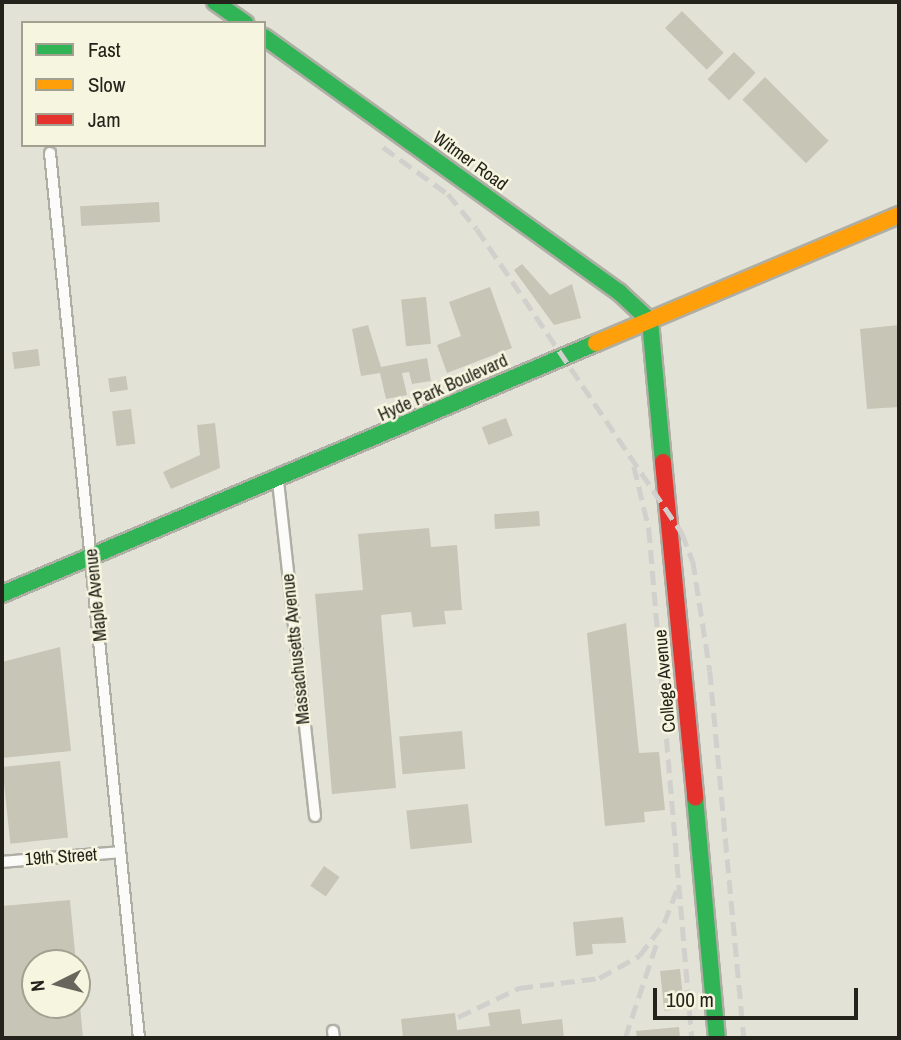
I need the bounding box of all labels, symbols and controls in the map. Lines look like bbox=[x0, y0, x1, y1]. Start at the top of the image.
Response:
legend bbox=[21, 21, 266, 147]
text: Fast bbox=[88, 35, 121, 64]
text: Slow bbox=[88, 70, 125, 99]
text: Jam bbox=[88, 105, 121, 134]
street label: Witmer Road bbox=[428, 127, 512, 195]
street label: Hyde Park Boulevard bbox=[375, 350, 511, 426]
street label: Maple Avenue bbox=[80, 547, 112, 643]
street label: Massachusetts Avenue bbox=[277, 572, 315, 726]
street label: College Avenue bbox=[650, 628, 680, 734]
street label: 19th Street bbox=[24, 844, 98, 870]
north arrow bbox=[21, 949, 91, 1019]
scale bar bbox=[656, 974, 861, 1018]
text: N bbox=[24, 979, 51, 993]
text: 100 m bbox=[666, 985, 714, 1014]

